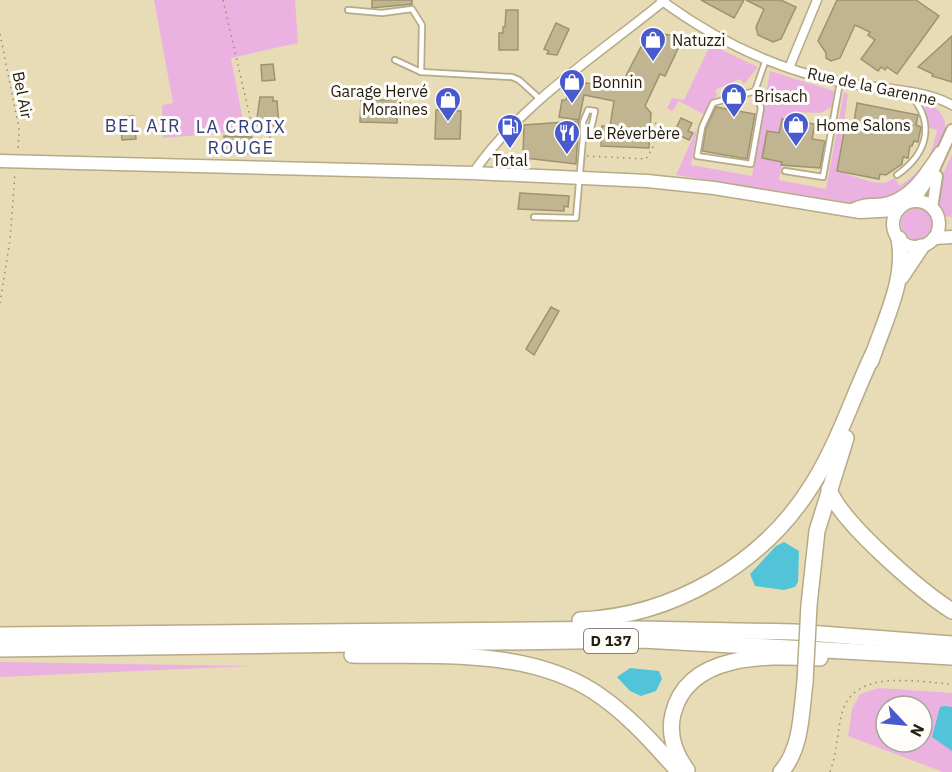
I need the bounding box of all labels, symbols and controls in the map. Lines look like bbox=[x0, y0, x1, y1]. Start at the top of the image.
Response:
shop icon: Natuzzi bbox=[638, 25, 668, 63]
place label: Natuzzi bbox=[672, 30, 725, 50]
street label: Rue de la Garenne bbox=[806, 63, 939, 110]
shop icon: Bonnin bbox=[557, 67, 587, 105]
street label: Bel Air bbox=[9, 70, 37, 120]
place label: Bonnin bbox=[592, 72, 643, 92]
place label: Garage Hervé Moraines bbox=[330, 81, 428, 119]
shop icon: Brisach bbox=[719, 81, 749, 119]
shop icon: Garage Hervé Moraines bbox=[433, 85, 463, 123]
place label: Brisach bbox=[754, 86, 808, 106]
shop icon: Home Salons bbox=[781, 110, 811, 148]
fuel station icon: Total bbox=[495, 112, 525, 150]
district label: BEL AIR bbox=[105, 114, 181, 137]
district label: LA CROIX ROUGE bbox=[196, 115, 286, 159]
place label: Home Salons bbox=[816, 115, 911, 135]
restaurant icon: Le Réverbère bbox=[552, 118, 582, 156]
place label: Le Réverbère bbox=[586, 123, 680, 143]
place label: Total bbox=[492, 150, 528, 170]
road number: D 137 bbox=[584, 629, 638, 653]
north arrow bbox=[874, 694, 934, 754]
text: N bbox=[906, 721, 929, 740]

